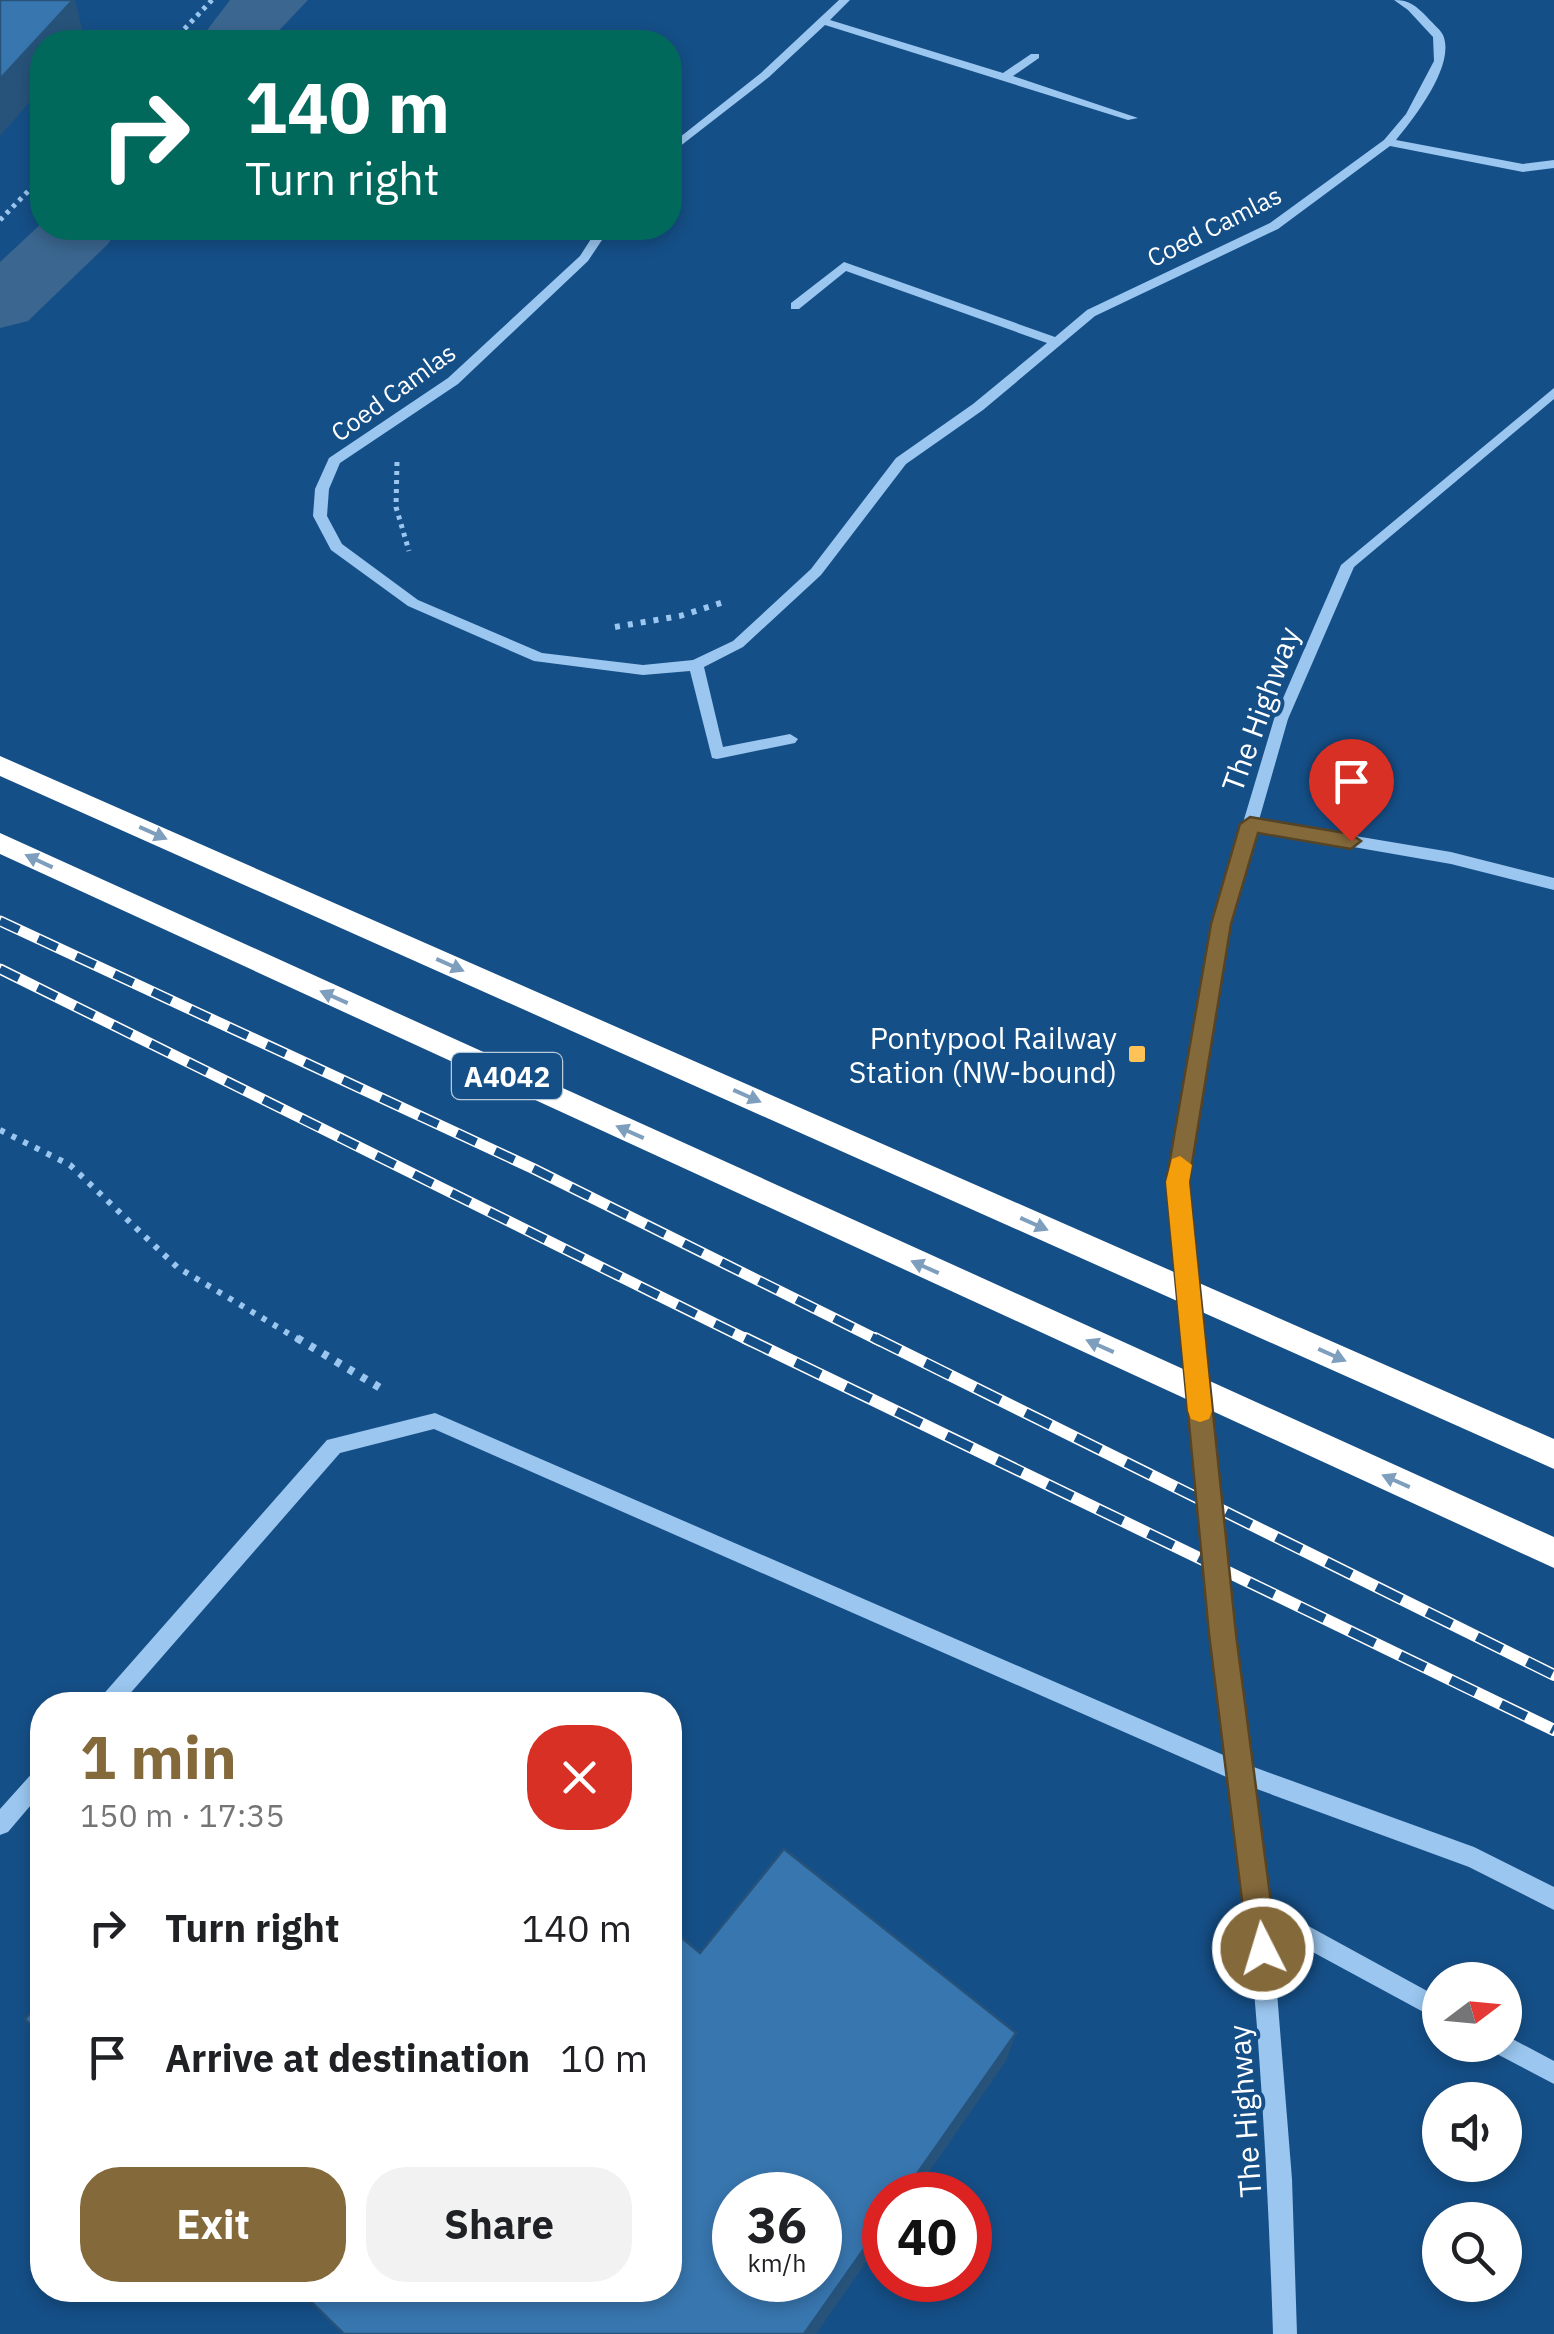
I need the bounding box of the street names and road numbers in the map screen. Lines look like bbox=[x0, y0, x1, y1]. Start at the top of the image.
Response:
street label: Coed Camlas bbox=[1141, 178, 1287, 274]
street label: Coed Camlas bbox=[324, 336, 462, 448]
street label: The Highway bbox=[1212, 621, 1308, 797]
road number: A4042 bbox=[452, 1053, 562, 1099]
street label: The Highway bbox=[1219, 2023, 1269, 2199]

